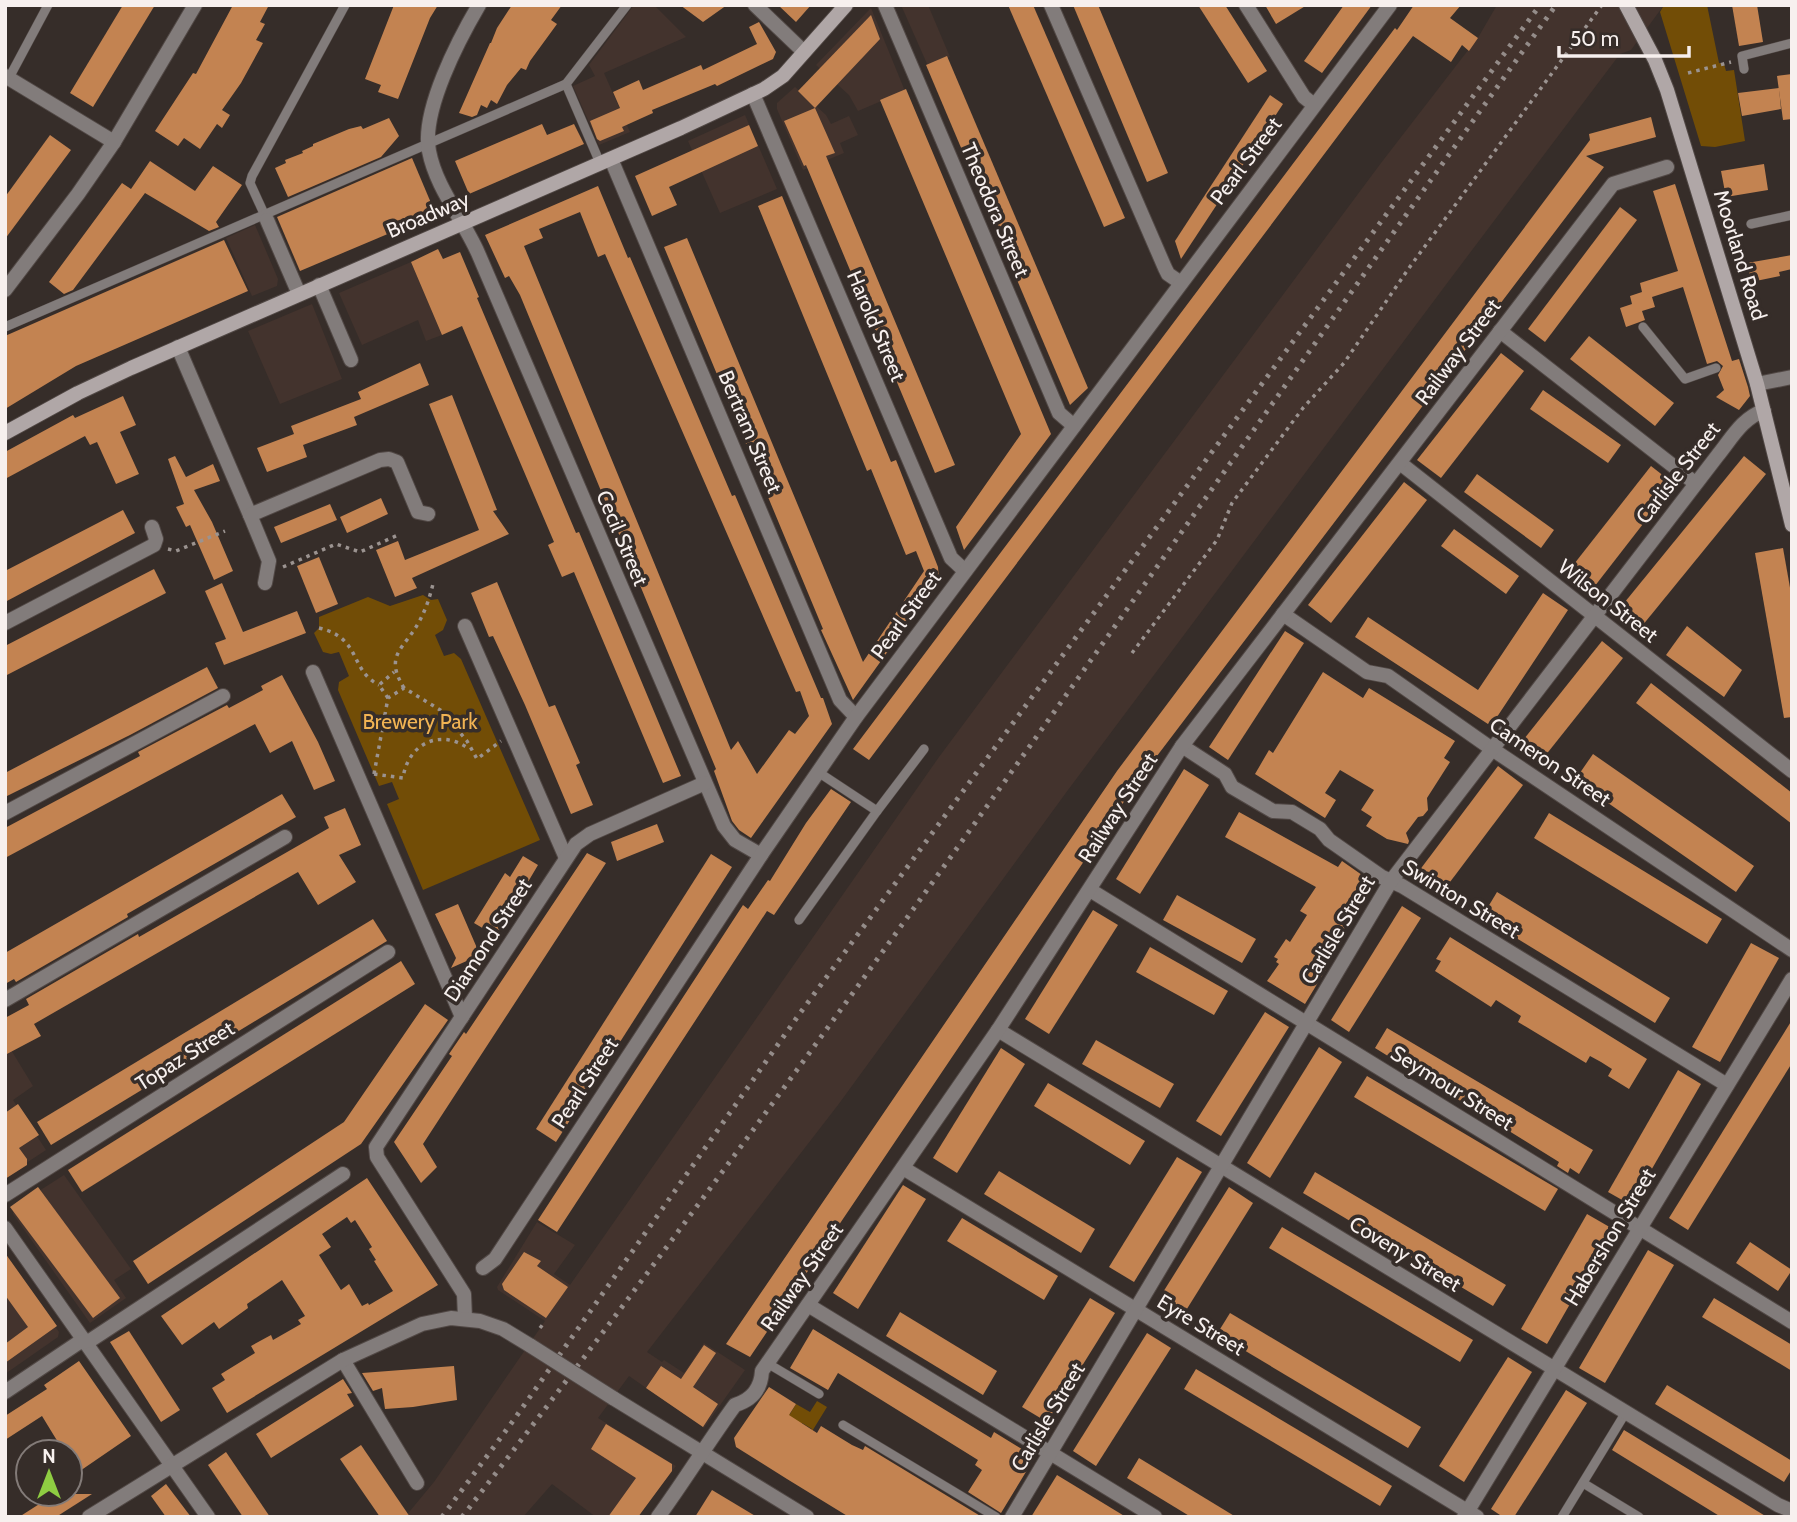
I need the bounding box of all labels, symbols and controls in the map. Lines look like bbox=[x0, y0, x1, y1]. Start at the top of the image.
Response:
scale bar bbox=[1559, 14, 1688, 58]
text: 50 m bbox=[1570, 26, 1619, 51]
street label: Pearl Street bbox=[1205, 112, 1287, 209]
street label: Theodora Street bbox=[956, 139, 1035, 281]
street label: Broadway bbox=[383, 186, 473, 243]
street label: Moorland Road bbox=[1709, 187, 1772, 323]
street label: Harold Street bbox=[842, 267, 911, 385]
street label: Railway Street bbox=[1410, 294, 1506, 410]
street label: Bertram Street bbox=[713, 367, 787, 497]
street label: Carlisle Street bbox=[1630, 417, 1725, 528]
street label: Cecil Street bbox=[591, 486, 654, 589]
street label: Wilson Street bbox=[1553, 554, 1663, 647]
street label: Pearl Street bbox=[865, 566, 946, 664]
park label: Brewery Park bbox=[362, 709, 478, 734]
street label: Cameron Street bbox=[1485, 712, 1616, 811]
street label: Railway Street bbox=[1073, 748, 1162, 867]
street label: Swinton Street bbox=[1398, 854, 1524, 943]
street label: Carlisle Street bbox=[1295, 871, 1380, 988]
street label: Diamond Street bbox=[439, 873, 537, 1006]
street label: Topaz Street bbox=[131, 1015, 239, 1096]
street label: Pearl Street bbox=[546, 1033, 623, 1133]
street label: Seymour Street bbox=[1386, 1040, 1518, 1135]
street label: Habershon Street bbox=[1559, 1164, 1660, 1310]
street label: Coveny Street bbox=[1345, 1210, 1466, 1297]
street label: Railway Street bbox=[755, 1218, 848, 1336]
street label: Eyre Street bbox=[1153, 1289, 1250, 1360]
street label: Carlisle Street bbox=[1005, 1358, 1090, 1475]
north arrow bbox=[14, 1438, 84, 1508]
text: N bbox=[42, 1445, 56, 1468]

